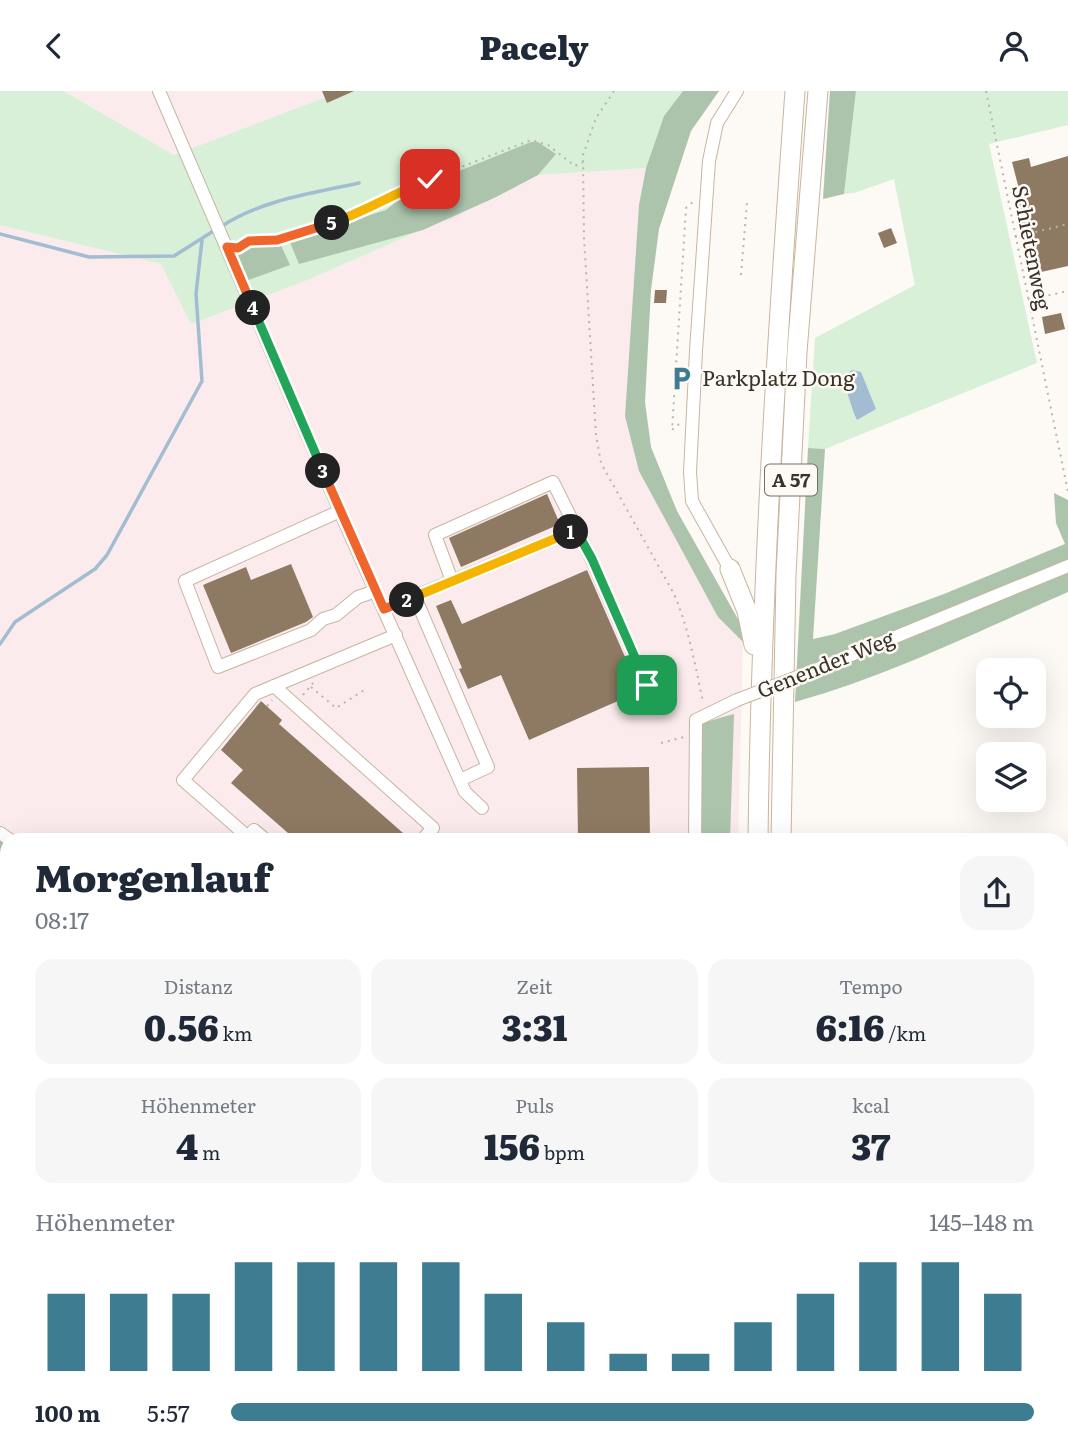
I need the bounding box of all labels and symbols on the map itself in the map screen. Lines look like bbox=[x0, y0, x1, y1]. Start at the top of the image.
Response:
pin bbox=[400, 149, 460, 209]
street label: Schietenweg bbox=[1006, 182, 1061, 313]
pin: 5 bbox=[314, 205, 350, 241]
pin: 4 bbox=[236, 291, 270, 325]
place label: Parkplatz Dong bbox=[702, 361, 855, 392]
parking icon: Parkplatz Dong bbox=[668, 365, 696, 393]
pin: 3 bbox=[306, 453, 340, 489]
road number: A 57 bbox=[765, 465, 817, 495]
pin: 1 bbox=[554, 515, 588, 549]
pin: 2 bbox=[390, 582, 424, 617]
street label: Genender Weg bbox=[752, 621, 899, 704]
pin bbox=[617, 655, 677, 715]

